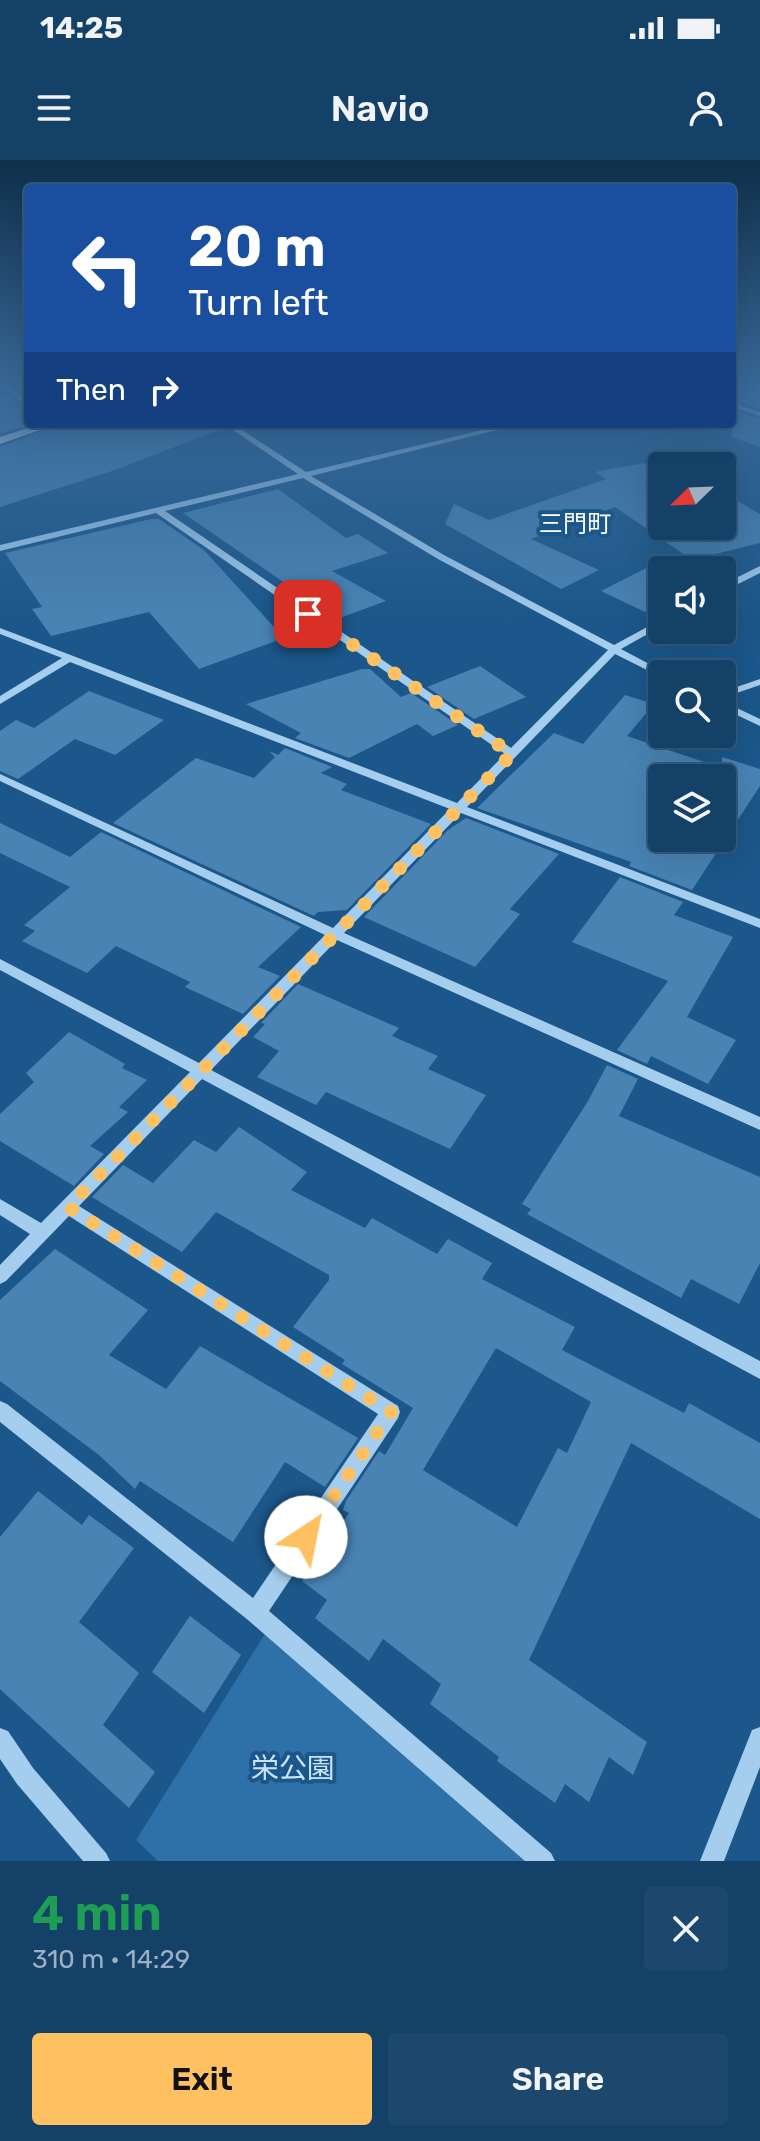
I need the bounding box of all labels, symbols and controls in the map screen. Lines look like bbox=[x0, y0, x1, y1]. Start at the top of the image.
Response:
text: 14:25 bbox=[40, 10, 123, 46]
icon: menu bbox=[32, 86, 76, 130]
icon: person bbox=[684, 86, 728, 130]
text: Navio bbox=[331, 87, 429, 130]
text: 20 m bbox=[188, 214, 326, 280]
icon: left bbox=[56, 216, 160, 320]
text: Turn left bbox=[188, 281, 329, 324]
icon: right bbox=[142, 368, 186, 412]
text: Then bbox=[56, 372, 126, 408]
north arrow bbox=[648, 452, 736, 540]
map controls bbox=[648, 452, 736, 852]
district label: 三門町 bbox=[539, 510, 611, 538]
button: sound bbox=[648, 556, 736, 644]
pin bbox=[274, 580, 342, 648]
icon: arrive bbox=[286, 592, 330, 636]
button: search bbox=[648, 660, 736, 748]
button: layers bbox=[648, 764, 736, 852]
position arrow bbox=[264, 1495, 348, 1579]
park label: 栄公園 bbox=[251, 1752, 335, 1785]
text: 4 min bbox=[32, 1885, 162, 1942]
button: close bbox=[644, 1887, 728, 1971]
text: 310 m · 14:29 bbox=[32, 1944, 190, 1975]
button: Exit bbox=[32, 2033, 372, 2125]
button: Share bbox=[388, 2033, 728, 2125]

